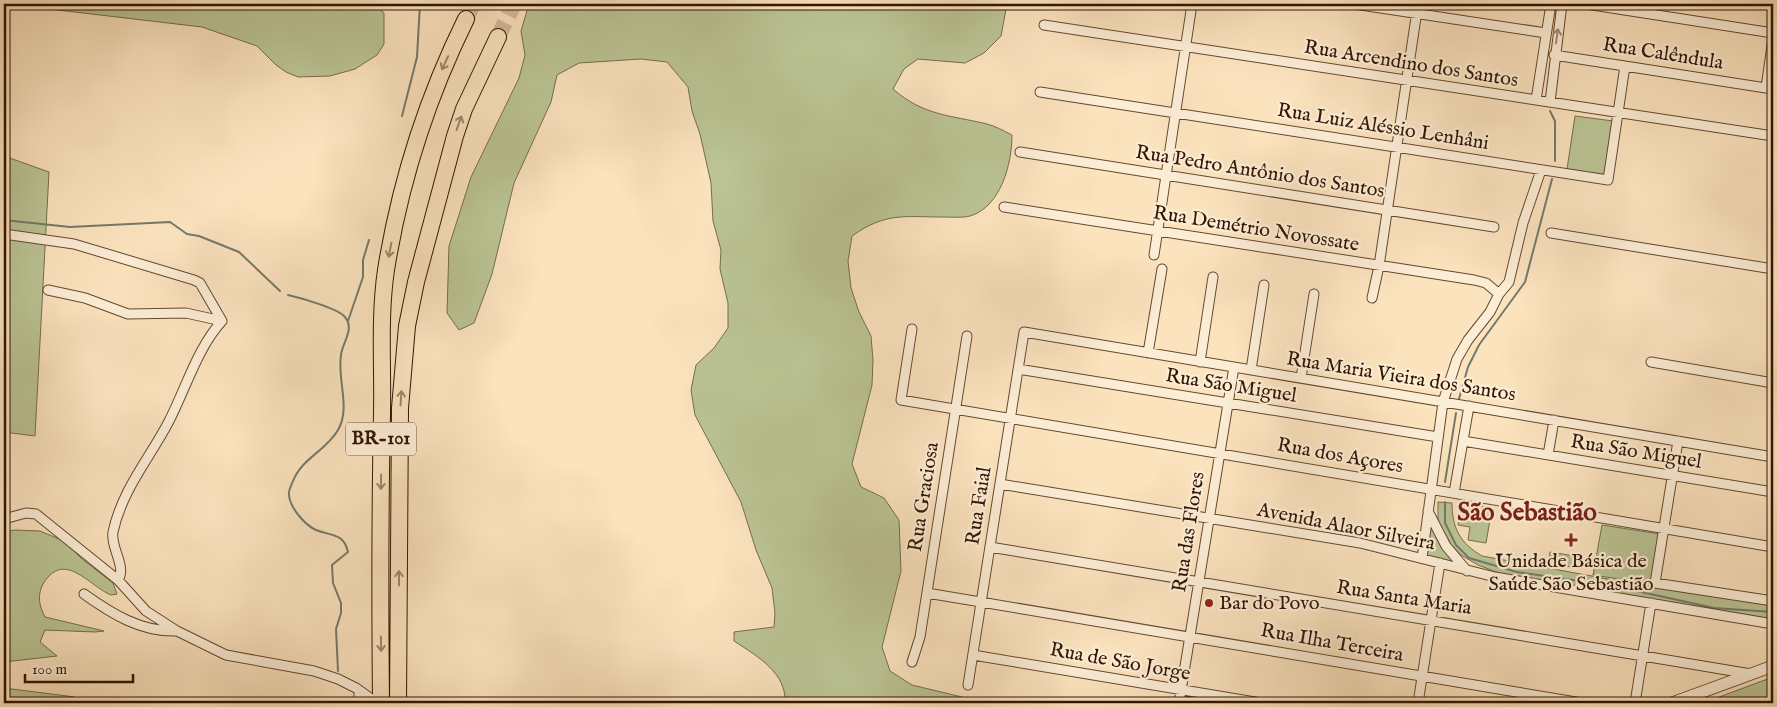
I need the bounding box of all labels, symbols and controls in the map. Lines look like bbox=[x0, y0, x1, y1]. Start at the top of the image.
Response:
one-way arrow bbox=[1552, 29, 1562, 45]
street label: Rua Calêndula bbox=[1601, 32, 1725, 76]
street label: Rua Arcendino dos Santos bbox=[1302, 35, 1520, 93]
one-way arrow bbox=[439, 55, 449, 70]
street label: Rua Luiz Aléssio Lenhâni bbox=[1275, 98, 1491, 156]
one-way arrow bbox=[455, 116, 464, 131]
street label: Rua Pedro Antônio dos Santos bbox=[1134, 140, 1386, 204]
street label: Rua Demétrio Novossate bbox=[1151, 200, 1361, 258]
one-way arrow bbox=[385, 241, 395, 257]
street label: Rua Maria Vieira dos Santos bbox=[1285, 347, 1517, 407]
street label: Rua São Miguel bbox=[1164, 363, 1299, 409]
one-way arrow bbox=[396, 390, 405, 406]
road number: BR-101 bbox=[346, 422, 416, 456]
street label: Rua São Miguel bbox=[1569, 429, 1704, 475]
street label: Rua dos Açores bbox=[1275, 433, 1405, 479]
street label: Rua Graciosa bbox=[903, 440, 945, 554]
street label: Rua Faial bbox=[960, 465, 998, 547]
street label: Rua das Flores bbox=[1167, 470, 1211, 594]
one-way arrow bbox=[376, 474, 385, 490]
street label: Avenida Alaor Silveira bbox=[1254, 497, 1437, 557]
district label: São Sebastião bbox=[1457, 497, 1597, 529]
marker: Unidade Básica de Saúde São Sebastião bbox=[1564, 533, 1578, 547]
place label: Unidade Básica de Saúde São Sebastião bbox=[1489, 549, 1654, 597]
one-way arrow bbox=[394, 570, 404, 586]
street label: Rua Santa Maria bbox=[1335, 575, 1474, 621]
place label: Bar do Povo bbox=[1219, 591, 1320, 616]
marker: Bar do Povo bbox=[1203, 597, 1215, 609]
street label: Rua Ilha Terceira bbox=[1259, 618, 1406, 668]
one-way arrow bbox=[376, 636, 386, 652]
street label: Rua de São Jorge bbox=[1048, 637, 1192, 687]
scale bar bbox=[25, 652, 132, 684]
text: 100 m bbox=[32, 660, 68, 679]

